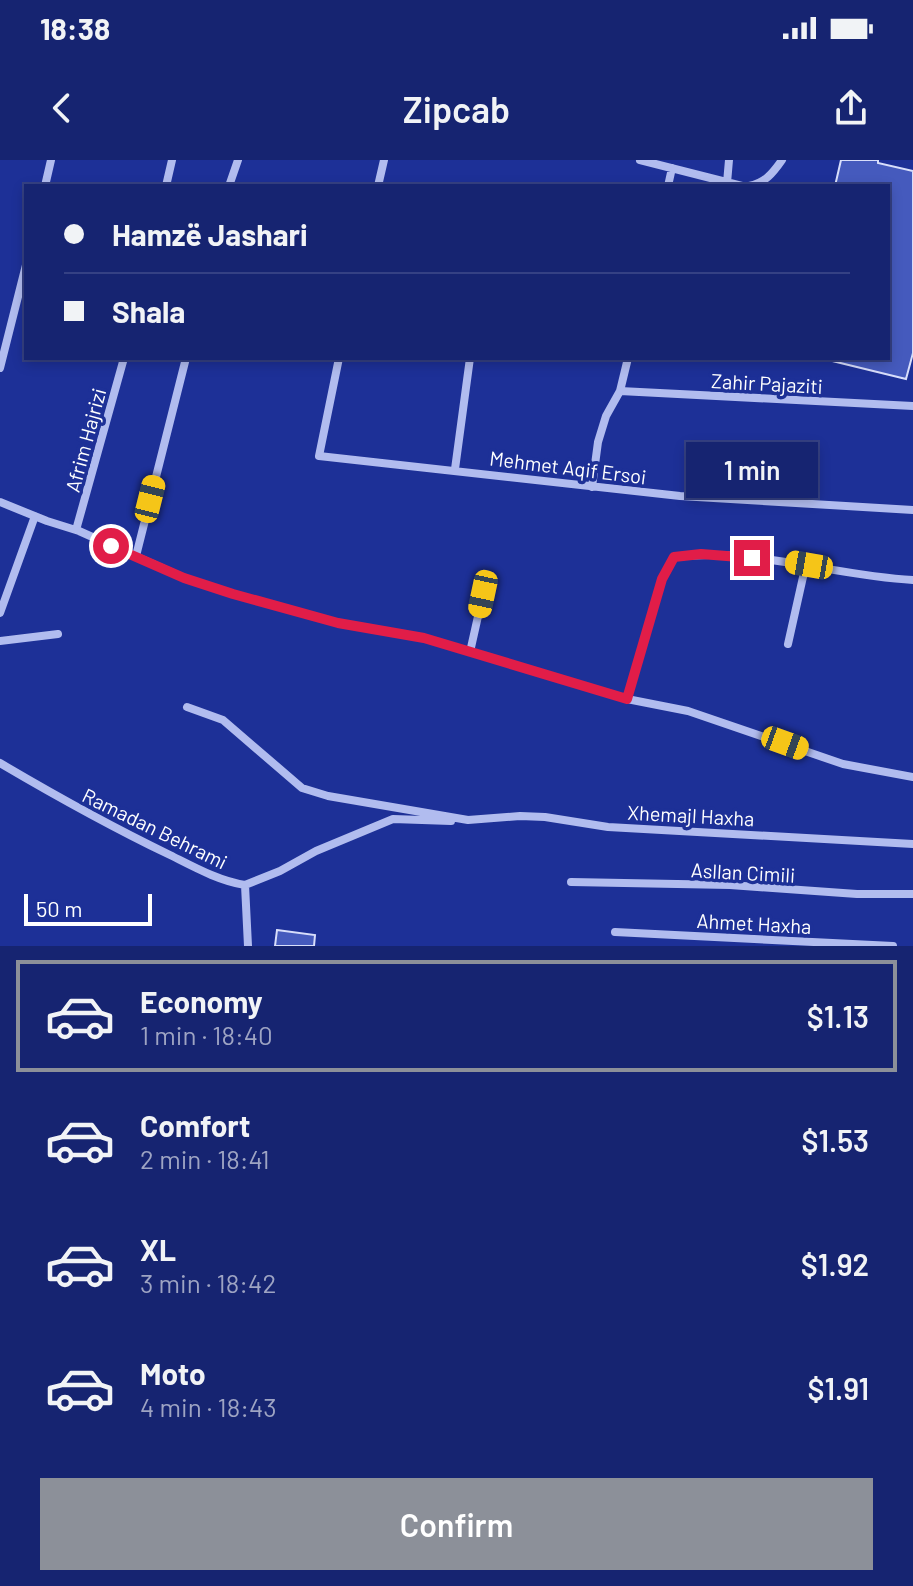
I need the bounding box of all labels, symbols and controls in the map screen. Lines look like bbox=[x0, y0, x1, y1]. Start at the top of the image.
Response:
text: 18:38 bbox=[40, 10, 110, 46]
icon: back bbox=[40, 86, 84, 130]
icon: share bbox=[829, 86, 873, 130]
text: Zipcab bbox=[403, 87, 510, 130]
text: Hamzë Jashari bbox=[112, 216, 308, 252]
text: Shala bbox=[112, 293, 185, 329]
street label: Zahir Pajaziti bbox=[711, 368, 823, 398]
street label: Afrim Hajrizi bbox=[60, 385, 110, 495]
callout: 1 min bbox=[686, 442, 818, 498]
street label: Mehmet Aqif Ersoi bbox=[488, 445, 648, 489]
text: 1 min bbox=[724, 454, 780, 485]
car bbox=[133, 473, 167, 525]
route start bbox=[93, 528, 129, 564]
route end bbox=[734, 540, 770, 576]
car bbox=[783, 549, 835, 581]
car bbox=[466, 568, 500, 620]
car bbox=[758, 724, 812, 762]
street label: Ramadan Behrami bbox=[79, 783, 231, 873]
street label: Xhemajl Haxha bbox=[627, 800, 755, 830]
street label: Asllan Cimili bbox=[690, 857, 796, 887]
scale bar bbox=[24, 890, 152, 926]
text: 50 m bbox=[36, 895, 82, 921]
street label: Ahmet Haxha bbox=[696, 908, 812, 938]
icon: car bbox=[44, 980, 116, 1052]
text: Economy bbox=[140, 983, 263, 1019]
text: $1.13 bbox=[807, 998, 869, 1034]
text: 1 min · 18:40 bbox=[140, 1019, 273, 1050]
icon: car bbox=[44, 1104, 116, 1176]
text: Comfort bbox=[140, 1107, 250, 1143]
text: $1.53 bbox=[801, 1122, 869, 1158]
text: 2 min · 18:41 bbox=[140, 1143, 270, 1174]
icon: car bbox=[44, 1228, 116, 1300]
text: XL bbox=[140, 1231, 176, 1267]
text: $1.92 bbox=[801, 1246, 869, 1282]
text: 3 min · 18:42 bbox=[140, 1267, 276, 1298]
icon: car bbox=[44, 1352, 116, 1424]
text: Moto bbox=[140, 1355, 206, 1391]
text: $1.91 bbox=[807, 1370, 869, 1406]
text: 4 min · 18:43 bbox=[140, 1391, 277, 1422]
button: Confirm bbox=[40, 1478, 873, 1570]

